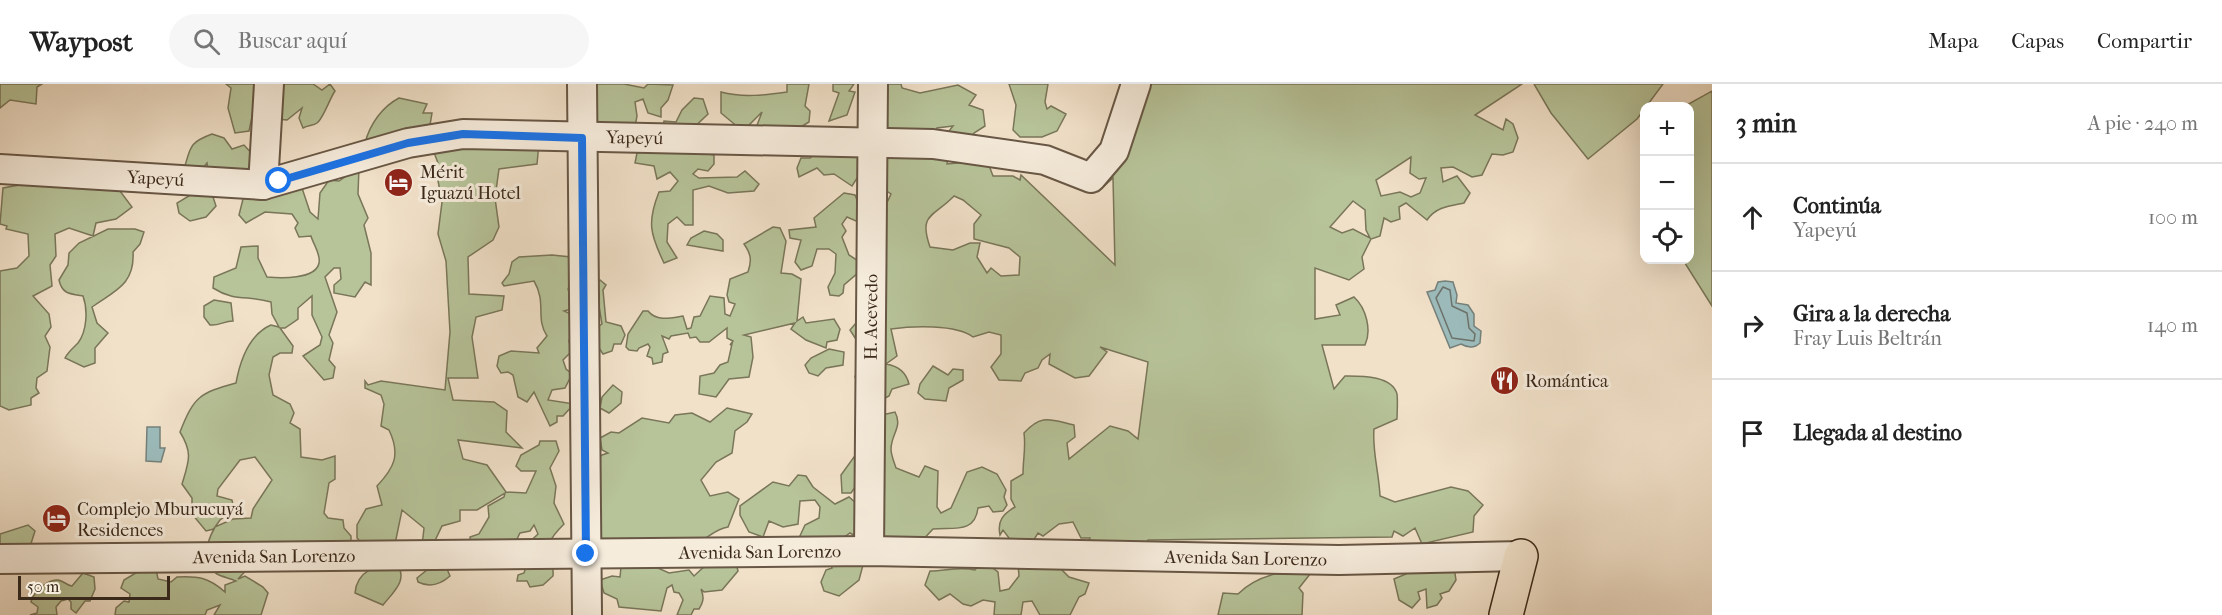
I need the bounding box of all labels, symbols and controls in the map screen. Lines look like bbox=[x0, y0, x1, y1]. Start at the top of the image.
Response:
search box bbox=[169, 14, 589, 68]
text: Waypost bbox=[30, 25, 133, 58]
icon: search bbox=[190, 25, 223, 58]
text: Buscar aquí bbox=[238, 28, 347, 54]
text: Mapa bbox=[1928, 29, 1978, 53]
text: Capas bbox=[2011, 29, 2064, 53]
text: Compartir bbox=[2097, 29, 2192, 53]
map controls bbox=[1640, 102, 1694, 264]
button: + bbox=[1640, 102, 1694, 156]
text: 3 min bbox=[1736, 108, 1797, 139]
text: A pie · 240 m bbox=[2088, 112, 2198, 135]
street label: Yapeyú bbox=[605, 127, 664, 149]
button: − bbox=[1640, 156, 1694, 210]
place label: Mérit Iguazú Hotel bbox=[420, 162, 521, 204]
hotel icon: Mérit Iguazú Hotel bbox=[383, 166, 415, 198]
street label: Yapeyú bbox=[125, 167, 185, 191]
route start bbox=[265, 167, 291, 193]
text: Continúa bbox=[1793, 193, 1881, 219]
icon: ahead bbox=[1736, 201, 1769, 234]
text: 100 m bbox=[2148, 206, 2198, 229]
button: locate bbox=[1640, 210, 1694, 264]
text: Yapeyú bbox=[1793, 219, 1857, 242]
street label: H. Acevedo bbox=[861, 274, 882, 360]
text: Gira a la derecha bbox=[1793, 301, 1950, 327]
icon: right bbox=[1736, 309, 1769, 342]
text: 140 m bbox=[2147, 314, 2198, 337]
text: Fray Luis Beltrán bbox=[1793, 327, 1942, 350]
restaurant icon: Romántica bbox=[1488, 365, 1520, 397]
place label: Romántica bbox=[1525, 371, 1609, 392]
icon: arrive bbox=[1736, 417, 1769, 450]
text: Llegada al destino bbox=[1793, 420, 1962, 446]
place label: Complejo Mburucuyá Residences bbox=[77, 499, 244, 541]
hotel icon: Complejo Mburucuyá Residences bbox=[40, 503, 72, 535]
route end bbox=[572, 540, 598, 566]
street label: Avenida San Lorenzo bbox=[678, 541, 841, 564]
street label: Avenida San Lorenzo bbox=[192, 546, 355, 568]
street label: Avenida San Lorenzo bbox=[1163, 547, 1327, 571]
scale bar bbox=[18, 573, 170, 600]
text: 50 m bbox=[27, 577, 59, 596]

